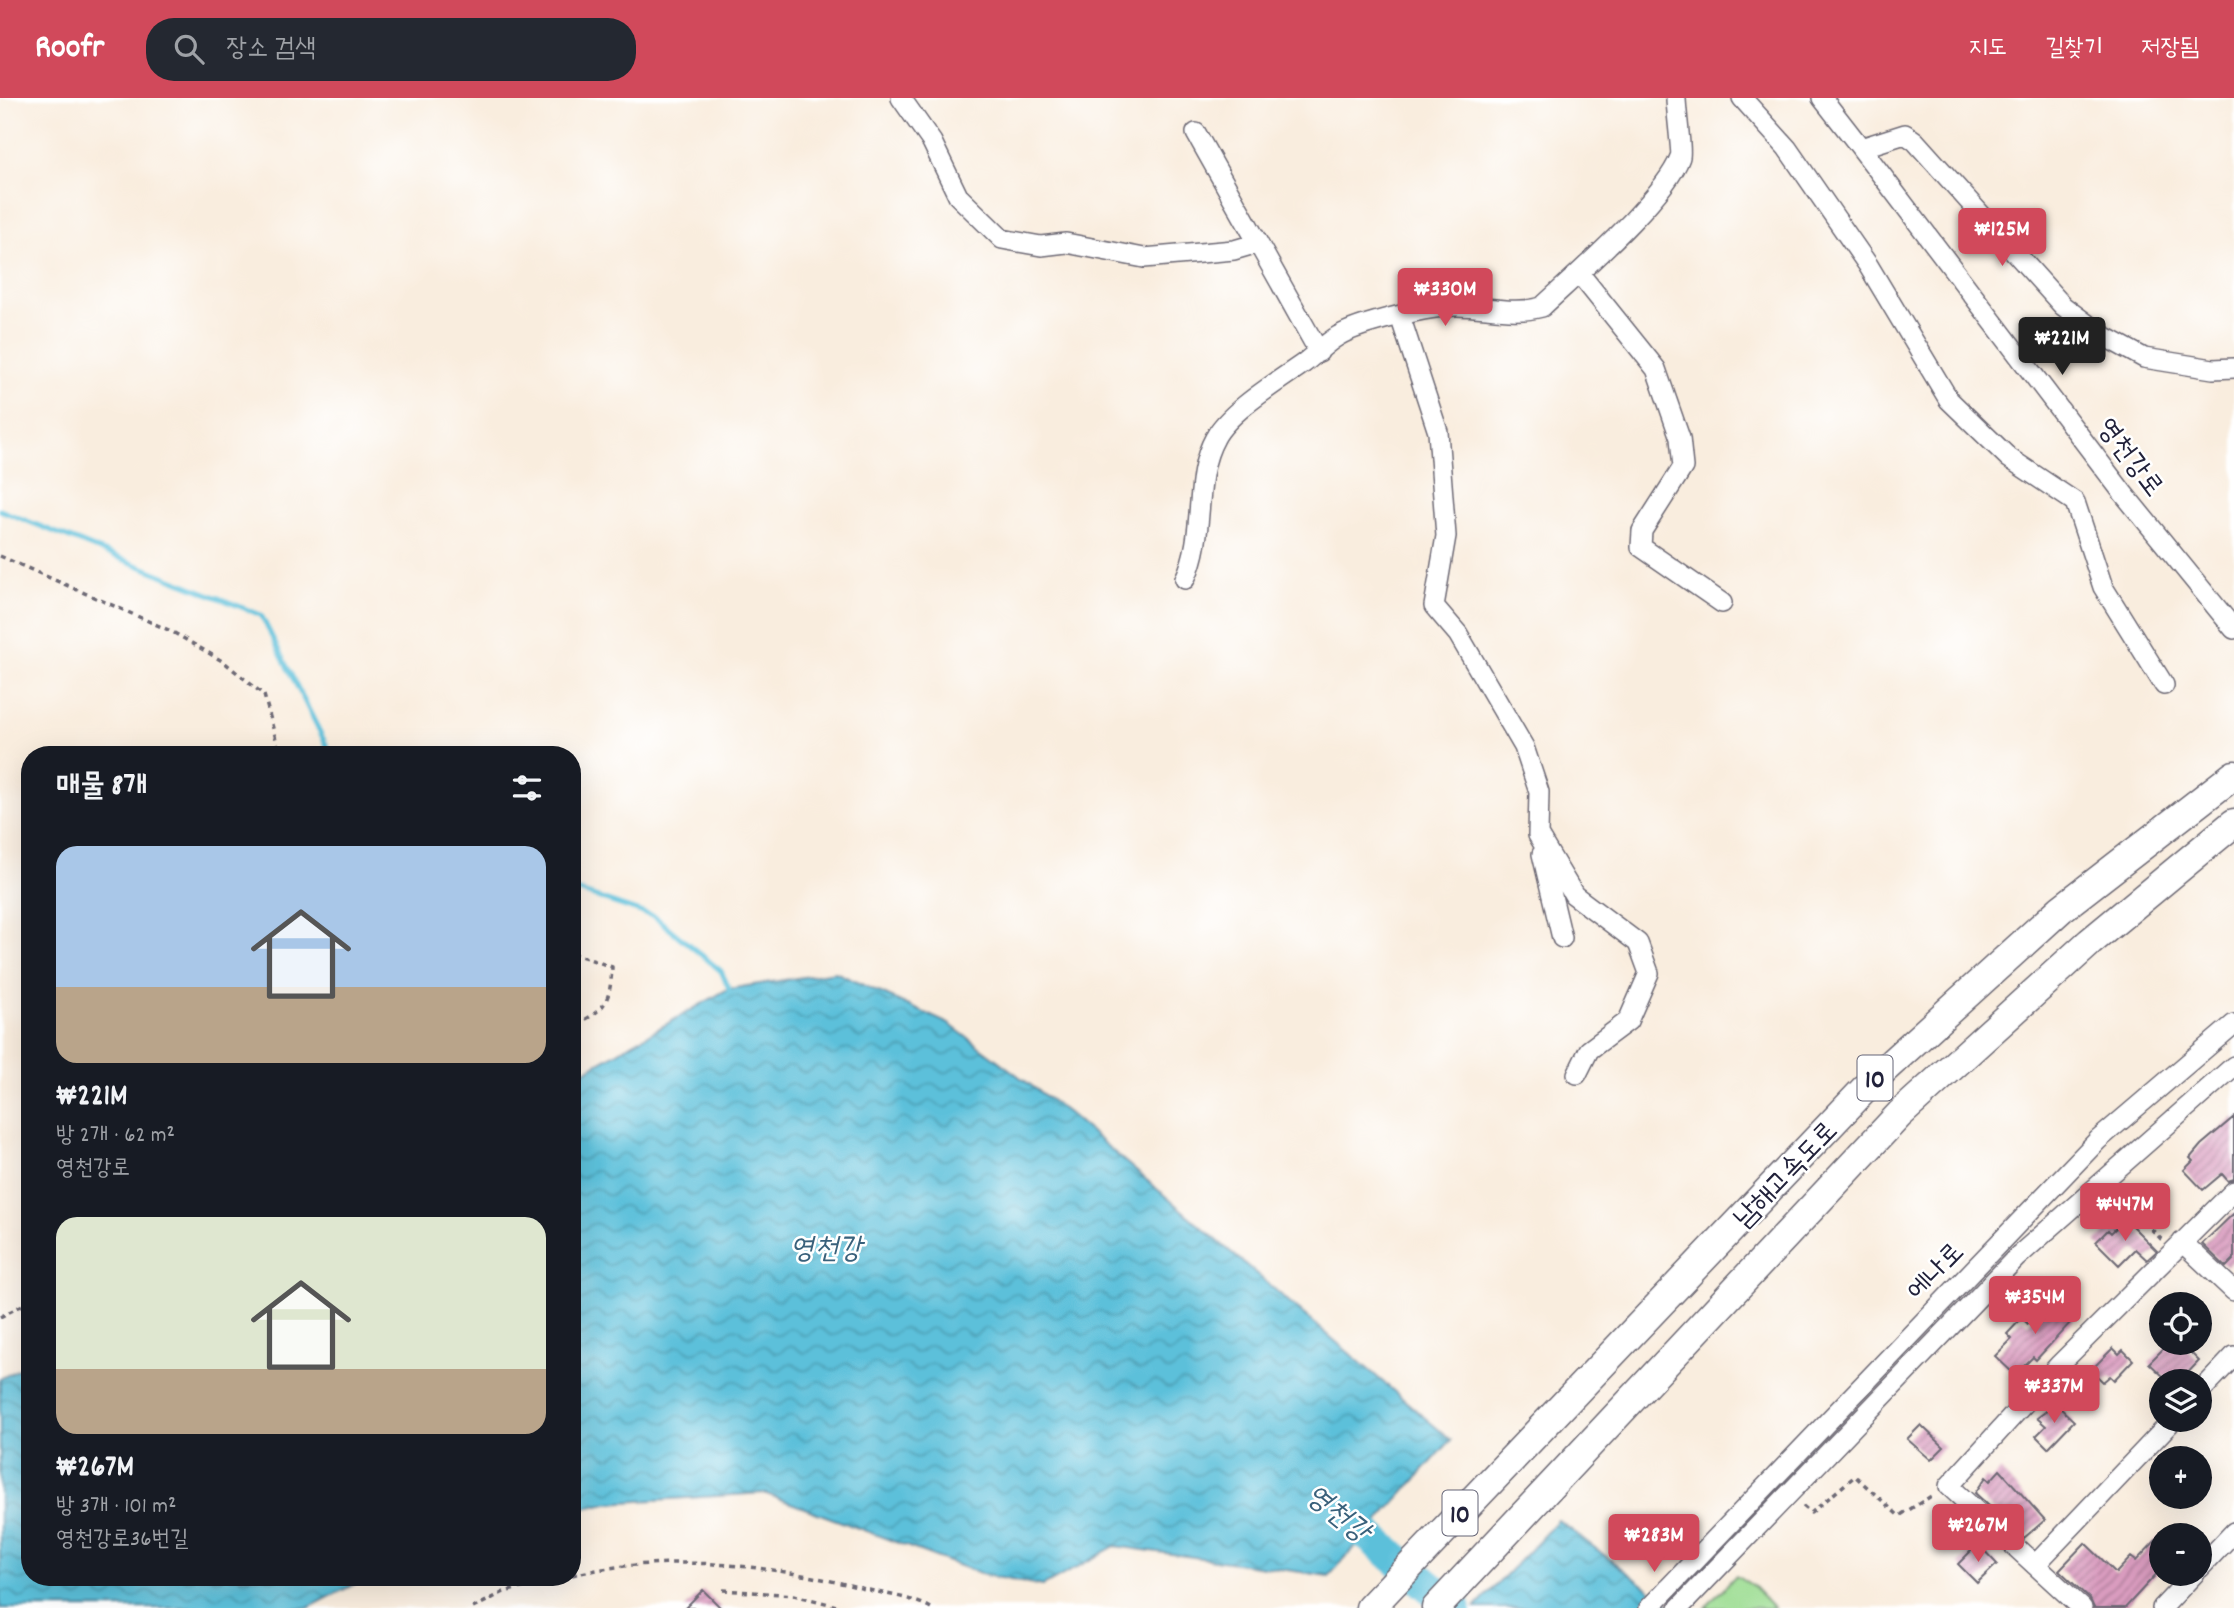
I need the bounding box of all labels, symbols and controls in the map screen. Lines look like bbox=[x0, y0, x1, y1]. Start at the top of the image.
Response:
search box bbox=[146, 18, 636, 81]
text: Roofr bbox=[35, 26, 104, 73]
icon: search bbox=[170, 30, 208, 68]
text: 장소 검색 bbox=[226, 31, 316, 68]
text: 지도 bbox=[1969, 32, 2007, 66]
text: 길찾기 bbox=[2045, 32, 2103, 66]
text: 저장됨 bbox=[2141, 32, 2199, 66]
pin: ₩125M bbox=[1953, 208, 2051, 268]
text: ₩125M bbox=[1974, 214, 2030, 247]
pin: ₩330M bbox=[1396, 268, 1494, 328]
text: ₩330M bbox=[1414, 274, 1476, 307]
pin: ₩221M bbox=[2013, 317, 2111, 377]
text: ₩221M bbox=[2035, 323, 2089, 356]
street label: 영천강로 bbox=[2085, 411, 2171, 507]
text: 매물 8개 bbox=[56, 767, 147, 810]
icon: filters bbox=[508, 769, 546, 807]
icon: home bbox=[238, 891, 364, 1017]
road number: 10 bbox=[1857, 1056, 1892, 1100]
text: ₩221M bbox=[56, 1077, 128, 1120]
street label: 남해고속도로 bbox=[1726, 1114, 1849, 1239]
text: 방 2개 · 62 m² bbox=[56, 1120, 175, 1153]
text: 영천강로 bbox=[56, 1153, 130, 1186]
pin: ₩447M bbox=[2076, 1184, 2174, 1243]
text: ₩447M bbox=[2096, 1189, 2154, 1222]
water label: 영천강 bbox=[790, 1230, 866, 1273]
street label: 에나로 bbox=[1900, 1235, 1975, 1312]
icon: home bbox=[238, 1262, 364, 1388]
pin: ₩354M bbox=[1986, 1276, 2084, 1336]
text: ₩354M bbox=[2005, 1282, 2065, 1315]
map controls bbox=[2149, 1292, 2212, 1586]
button: locate bbox=[2149, 1292, 2212, 1355]
pin: ₩337M bbox=[2005, 1366, 2103, 1425]
button: layers bbox=[2149, 1369, 2212, 1432]
text: ₩337M bbox=[2024, 1371, 2084, 1404]
button: + bbox=[2149, 1446, 2212, 1509]
text: ₩267M bbox=[56, 1448, 134, 1491]
water label: 영천강 bbox=[1294, 1476, 1381, 1557]
road number: 10 bbox=[1442, 1490, 1478, 1536]
text: 방 3개 · 101 m² bbox=[56, 1491, 176, 1524]
pin: ₩267M bbox=[1929, 1504, 2027, 1564]
text: ₩267M bbox=[1948, 1510, 2008, 1543]
pin: ₩283M bbox=[1605, 1514, 1703, 1574]
text: ₩283M bbox=[1624, 1520, 1684, 1553]
button: − bbox=[2149, 1523, 2212, 1586]
text: 영천강로36번길 bbox=[56, 1524, 189, 1557]

